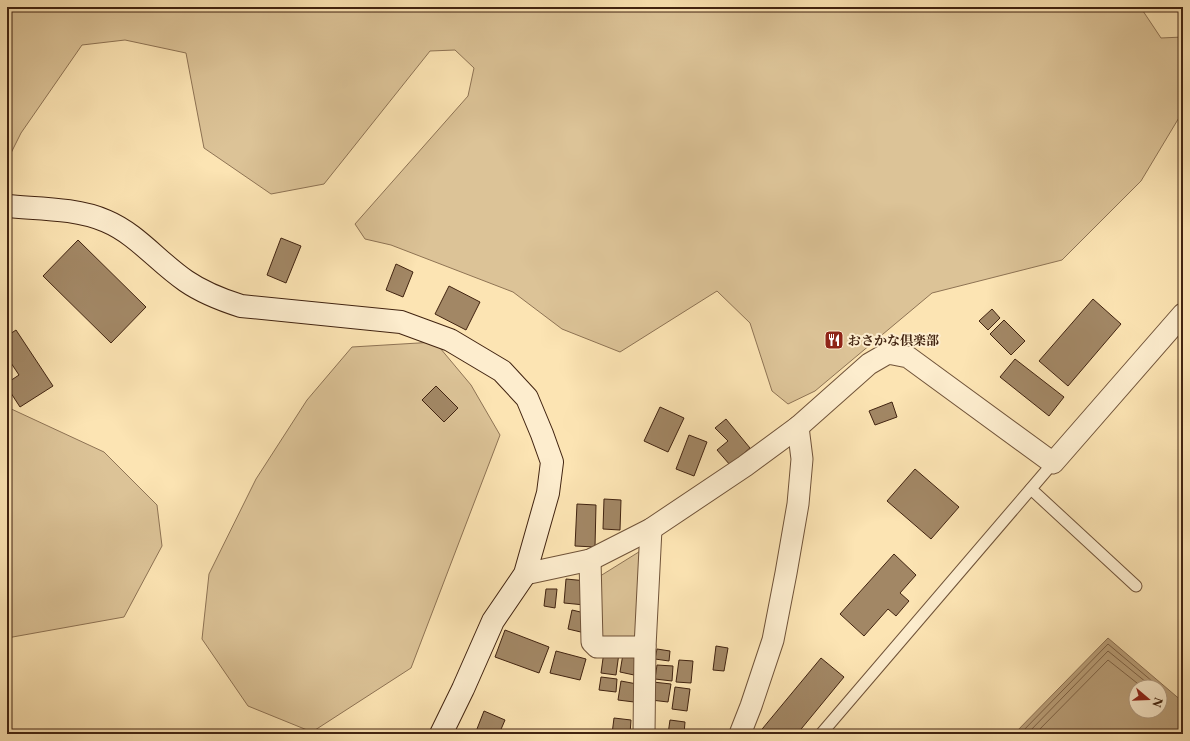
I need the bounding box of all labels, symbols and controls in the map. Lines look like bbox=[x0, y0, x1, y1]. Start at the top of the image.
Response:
restaurant icon: おさかな倶楽部 bbox=[823, 329, 845, 351]
place label: おさかな倶楽部 bbox=[848, 332, 939, 348]
north arrow bbox=[1128, 679, 1168, 719]
text: N bbox=[1149, 695, 1166, 709]

